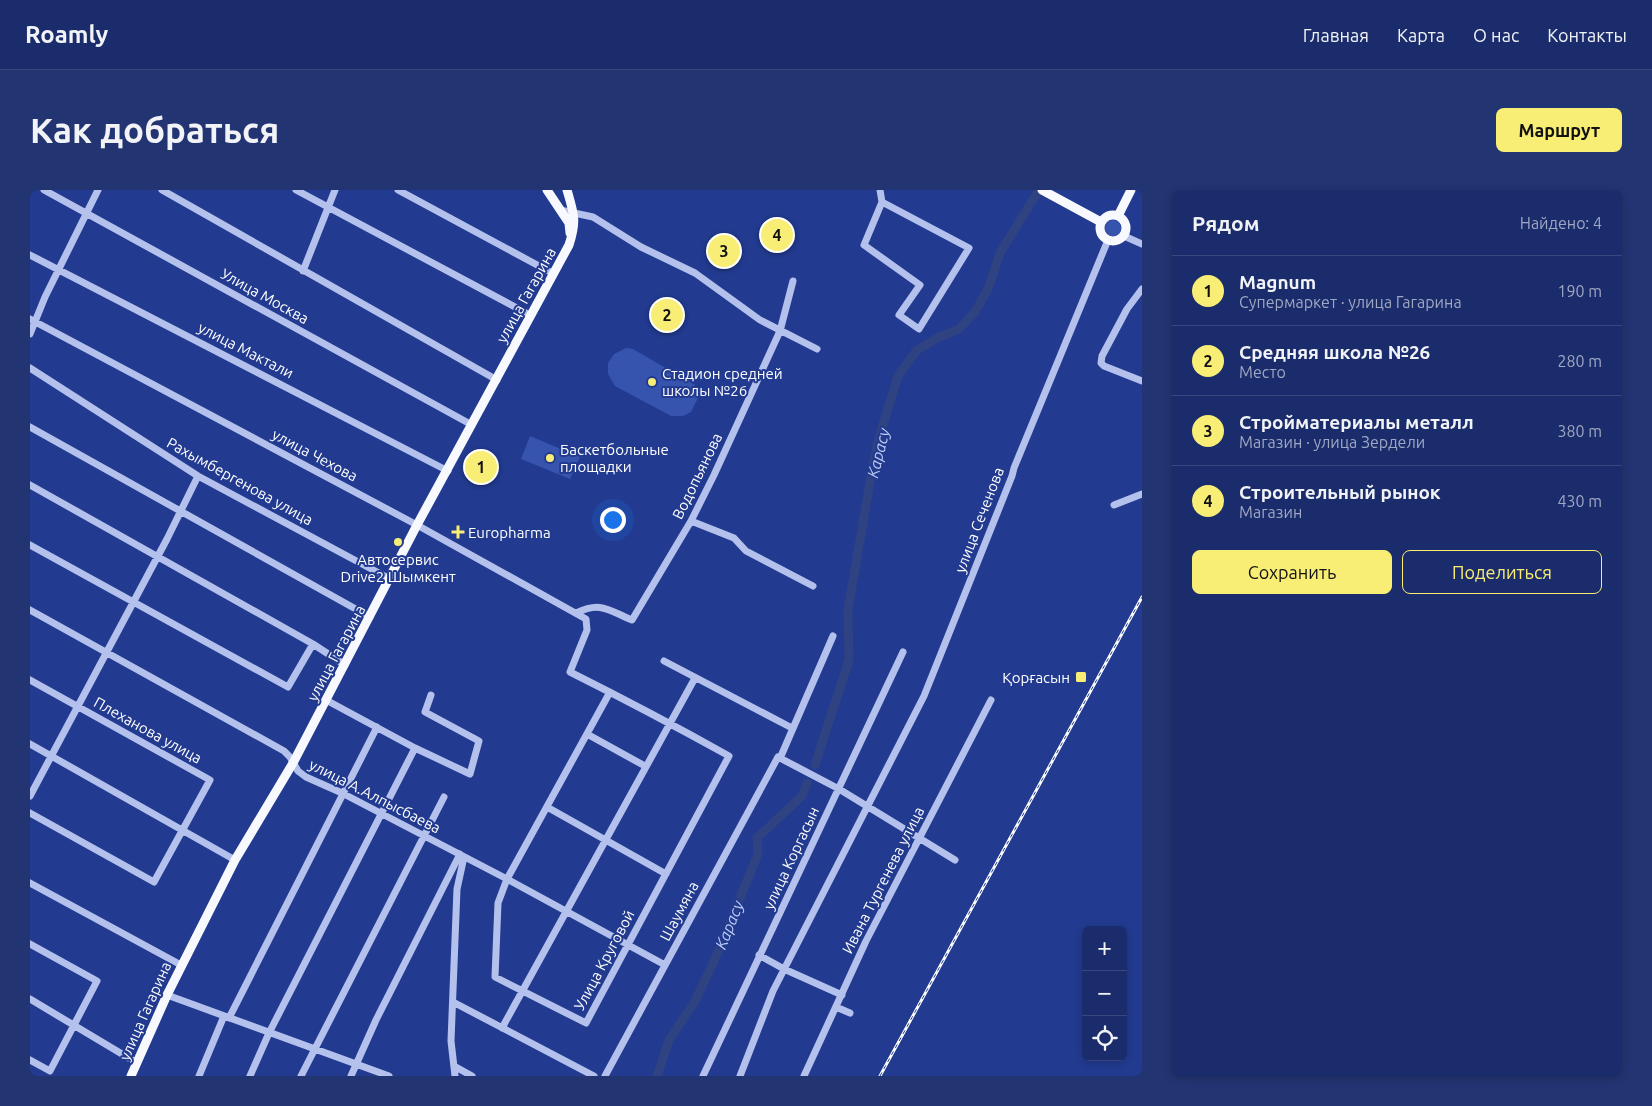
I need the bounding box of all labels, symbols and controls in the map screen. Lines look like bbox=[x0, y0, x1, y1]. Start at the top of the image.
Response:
text: Roamly bbox=[25, 21, 108, 48]
text: Главная bbox=[1303, 25, 1369, 45]
text: Карта bbox=[1397, 25, 1445, 45]
text: О нас bbox=[1473, 25, 1519, 45]
text: Контакты bbox=[1547, 25, 1627, 45]
button: Маршрут bbox=[1496, 108, 1622, 152]
text: Как добраться bbox=[30, 110, 279, 150]
text: Рядом bbox=[1192, 211, 1260, 235]
text: Найдено: 4 bbox=[1520, 214, 1602, 232]
pin: 4 bbox=[761, 216, 793, 254]
pin: 3 bbox=[708, 232, 740, 270]
street label: улица Гагарина bbox=[493, 244, 559, 346]
street label: Улица Москва bbox=[218, 265, 312, 327]
text: Magnum bbox=[1239, 271, 1316, 293]
text: 1 bbox=[1203, 282, 1213, 300]
text: 190 m bbox=[1557, 282, 1602, 300]
text: Супермаркет · улица Гагарина bbox=[1239, 293, 1462, 311]
pin: 2 bbox=[651, 296, 683, 334]
street label: улица Мактали bbox=[195, 319, 297, 381]
text: Средняя школа №26 bbox=[1239, 341, 1430, 363]
text: 2 bbox=[1203, 352, 1213, 370]
text: 280 m bbox=[1557, 352, 1602, 370]
text: Место bbox=[1239, 363, 1286, 381]
place label: Стадион средней школы №26 bbox=[662, 365, 783, 399]
marker: Стадион средней школы №26 bbox=[646, 376, 658, 388]
text: Стройматериалы металл bbox=[1239, 411, 1474, 433]
text: 3 bbox=[1203, 422, 1213, 440]
text: 380 m bbox=[1557, 422, 1602, 440]
street label: улица Чехова bbox=[269, 425, 361, 485]
water label: Карасу bbox=[863, 426, 893, 480]
street label: Водопьянова bbox=[669, 430, 725, 522]
text: Магазин · улица Зердели bbox=[1239, 433, 1425, 451]
street label: Рахымбергенова улица bbox=[164, 434, 316, 528]
place label: Баскетбольные площадки bbox=[560, 441, 669, 475]
pin: 1 bbox=[465, 448, 497, 486]
marker: Баскетбольные площадки bbox=[544, 452, 556, 464]
street label: улица Сеченова bbox=[951, 465, 1007, 575]
text: Строительный рынок bbox=[1239, 481, 1441, 503]
text: 4 bbox=[1203, 492, 1213, 510]
text: 430 m bbox=[1557, 492, 1602, 510]
text: Магазин bbox=[1239, 503, 1302, 521]
your location bbox=[600, 507, 626, 533]
place label: Europharma bbox=[468, 524, 551, 541]
marker: Europharma bbox=[452, 526, 464, 538]
marker: Автосервис Drive2 Шымкент bbox=[392, 536, 404, 548]
button: Сохранить bbox=[1192, 550, 1392, 594]
button: Поделиться bbox=[1402, 550, 1602, 594]
place label: Автосервис Drive2 Шымкент bbox=[340, 551, 456, 585]
street label: улица Гагарина bbox=[304, 602, 368, 704]
place label: Қорғасын bbox=[1002, 669, 1070, 686]
marker: Қорғасын bbox=[1074, 670, 1088, 684]
street label: Плеханова улица bbox=[91, 693, 205, 767]
street label: улица А.Алпысбаева bbox=[307, 755, 443, 837]
street label: улица Коргасын bbox=[760, 804, 822, 912]
street label: Ивана Тургенева улица bbox=[839, 804, 927, 956]
street label: Шаумяна bbox=[656, 878, 702, 944]
water label: Карасу bbox=[711, 898, 747, 952]
street label: Улица Круговой bbox=[570, 907, 638, 1013]
map controls bbox=[1082, 926, 1127, 1061]
button: + bbox=[1082, 926, 1127, 971]
street label: улица Гагарина bbox=[116, 959, 174, 1063]
button: − bbox=[1082, 971, 1127, 1016]
button: locate bbox=[1082, 1016, 1127, 1061]

